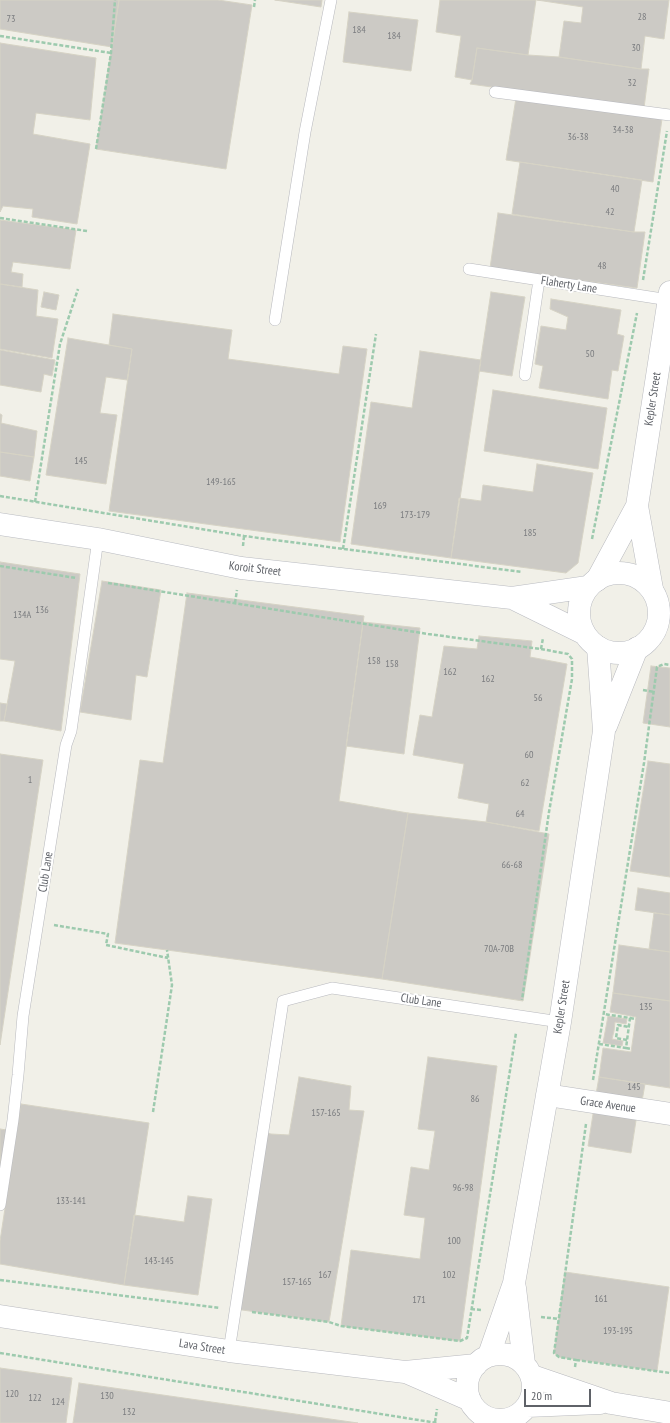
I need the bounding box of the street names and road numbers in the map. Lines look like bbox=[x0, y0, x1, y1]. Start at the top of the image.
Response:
street label: Flaherty Lane bbox=[540, 273, 598, 297]
street label: Kepler Street bbox=[642, 371, 664, 427]
street label: Koroit Street bbox=[228, 559, 282, 579]
street label: Club Lane bbox=[36, 851, 56, 893]
street label: Kepler Street bbox=[551, 979, 573, 1035]
street label: Club Lane bbox=[400, 991, 442, 1011]
street label: Grace Avenue bbox=[579, 1094, 637, 1116]
street label: Lava Street bbox=[178, 1336, 226, 1358]

